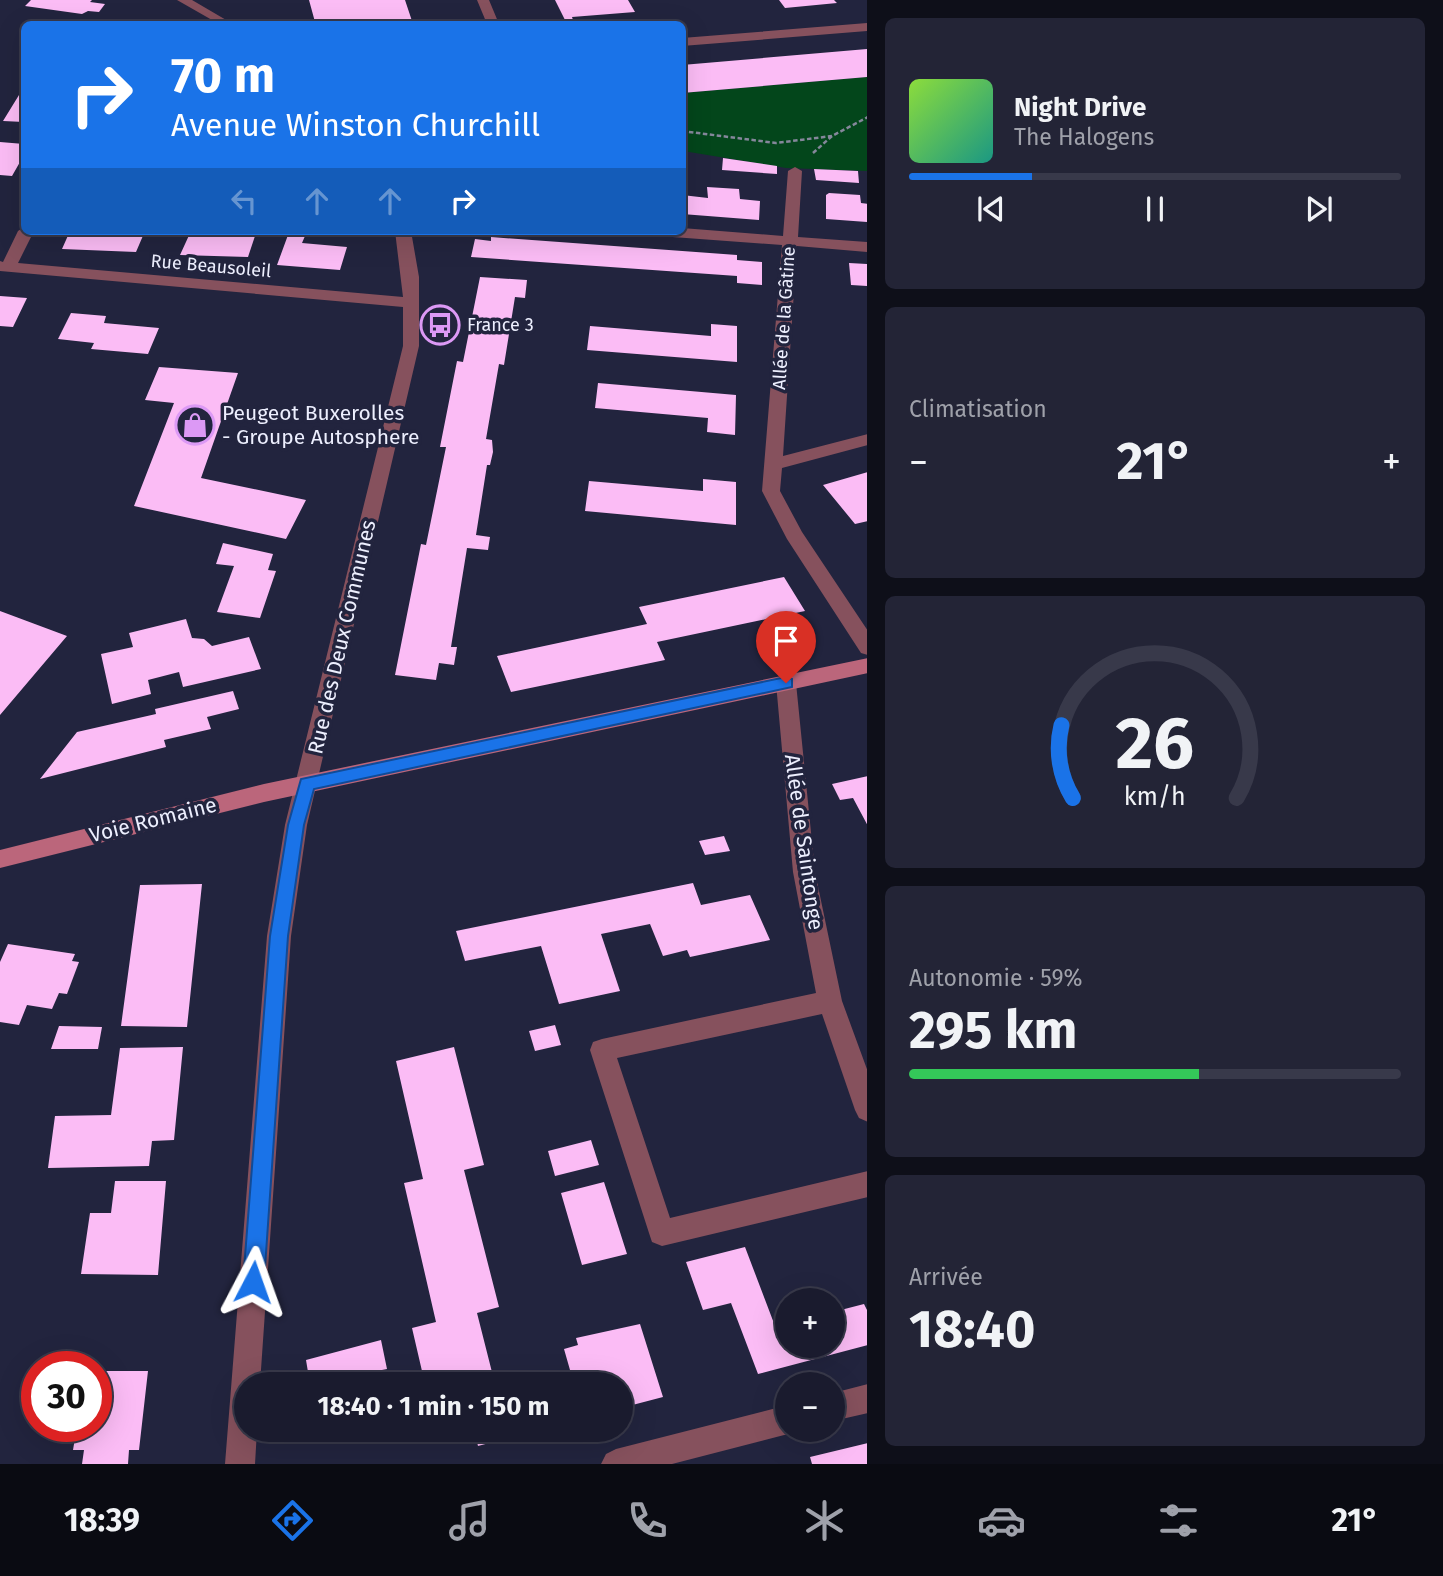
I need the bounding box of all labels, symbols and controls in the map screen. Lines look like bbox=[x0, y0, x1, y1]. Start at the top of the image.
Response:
text: 70 m bbox=[171, 46, 275, 105]
icon: right bbox=[56, 49, 147, 140]
text: Night Drive bbox=[1014, 92, 1146, 123]
text: Avenue Winston Churchill bbox=[171, 106, 540, 144]
text: The Halogens bbox=[1014, 123, 1154, 151]
icon: left bbox=[225, 182, 263, 220]
icon: ahead bbox=[298, 182, 336, 220]
icon: ahead bbox=[371, 182, 409, 220]
icon: right bbox=[444, 182, 482, 220]
icon: previous bbox=[972, 190, 1010, 228]
icon: pause bbox=[1136, 190, 1174, 228]
icon: next bbox=[1300, 190, 1338, 228]
street label: Allée de la Gâtine bbox=[768, 246, 800, 390]
street label: Rue Beausoleil bbox=[150, 250, 272, 282]
bus stop icon: France 3 bbox=[419, 304, 461, 346]
place label: France 3 bbox=[467, 314, 534, 336]
text: Climatisation bbox=[909, 395, 1047, 423]
place label: Peugeot Buxerolles - Groupe Autosphere bbox=[222, 400, 419, 450]
shop icon: Peugeot Buxerolles - Groupe Autosphere bbox=[174, 404, 216, 446]
text: 21° bbox=[1117, 430, 1194, 493]
text: − bbox=[909, 439, 928, 485]
text: + bbox=[1382, 439, 1401, 485]
street label: Rue des Deux Communes bbox=[302, 517, 382, 757]
pin bbox=[756, 611, 816, 683]
icon: arrive bbox=[767, 622, 805, 660]
text: 26 bbox=[1116, 700, 1194, 787]
street label: Allée de Saintonge bbox=[779, 752, 829, 932]
text: km/h bbox=[1124, 782, 1186, 812]
street label: Voie Romaine bbox=[87, 792, 219, 848]
text: Autonomie · 59% bbox=[909, 964, 1083, 992]
text: 295 km bbox=[909, 999, 1077, 1062]
position arrow bbox=[216, 1245, 290, 1319]
text: Arrivée bbox=[909, 1263, 983, 1291]
map controls bbox=[775, 1288, 845, 1442]
button: + bbox=[775, 1288, 845, 1358]
text: 18:40 bbox=[909, 1298, 1035, 1361]
speed limit sign: 30 bbox=[21, 1351, 112, 1442]
button: − bbox=[775, 1372, 845, 1442]
text: 18:40 · 1 min · 150 m bbox=[317, 1391, 550, 1422]
icon: directions bbox=[268, 1496, 317, 1545]
icon: music bbox=[445, 1496, 494, 1545]
icon: phone bbox=[623, 1496, 672, 1545]
icon: climate bbox=[800, 1496, 849, 1545]
icon: car bbox=[977, 1496, 1026, 1545]
icon: filters bbox=[1154, 1496, 1203, 1545]
text: 18:39 bbox=[64, 1501, 140, 1539]
text: 21° bbox=[1331, 1501, 1379, 1539]

